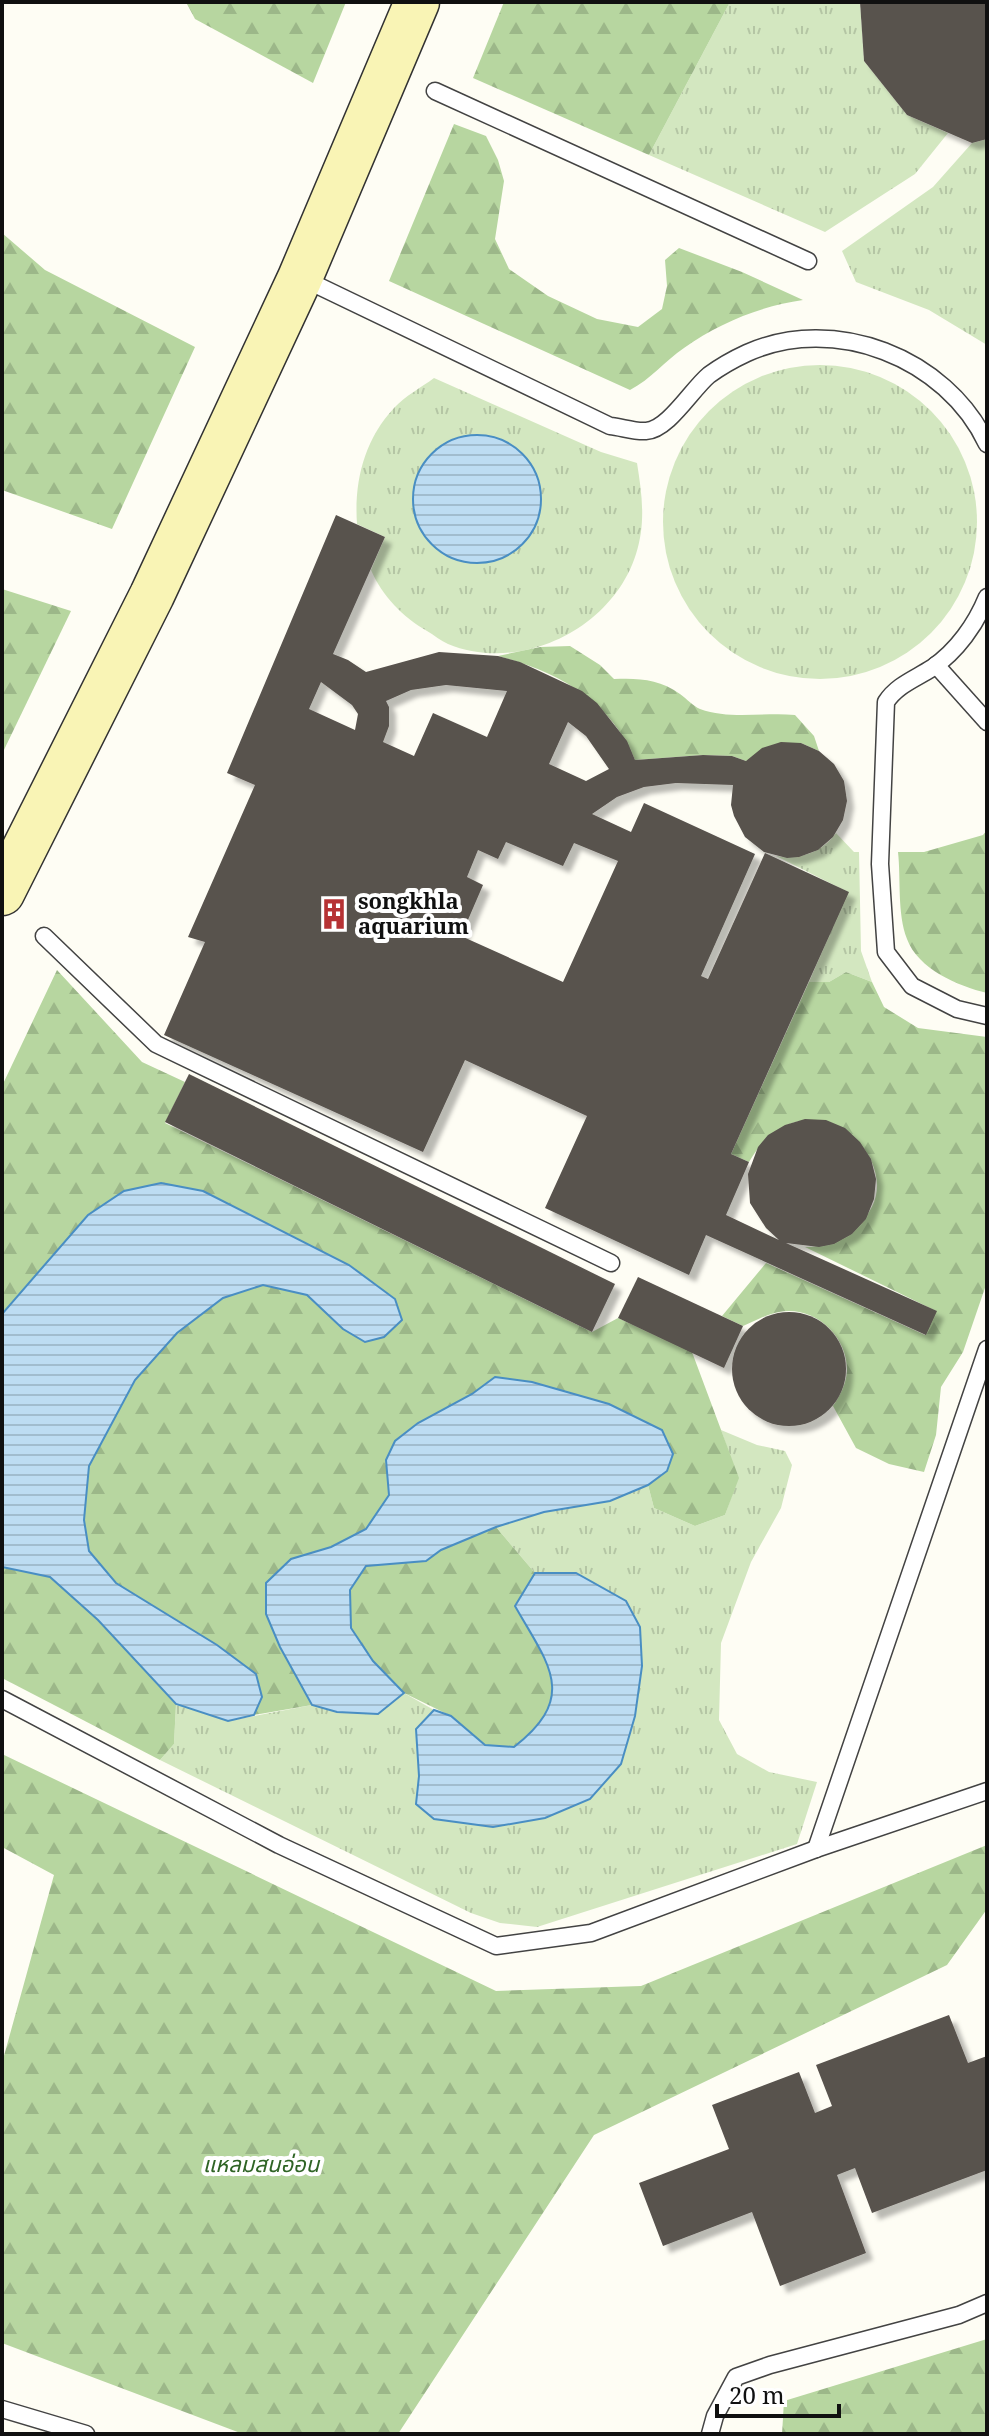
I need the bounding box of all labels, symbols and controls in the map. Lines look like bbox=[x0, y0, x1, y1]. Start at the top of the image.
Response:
place label: songkhla aquarium bbox=[358, 885, 469, 940]
building icon: songkhla aquarium bbox=[317, 897, 351, 931]
park label: แหลมสนอ่อน bbox=[203, 2148, 321, 2178]
scale bar bbox=[717, 2368, 839, 2418]
text: 20 m bbox=[729, 2378, 785, 2411]

